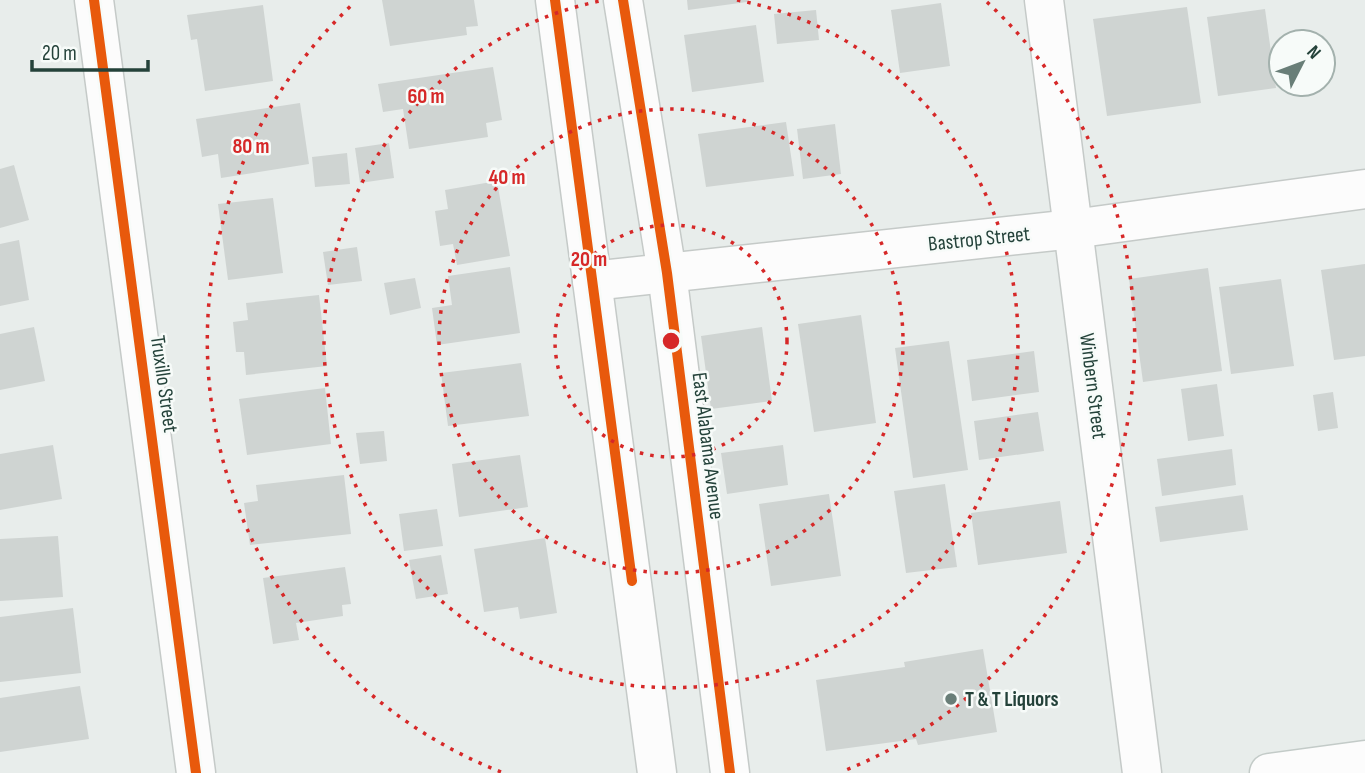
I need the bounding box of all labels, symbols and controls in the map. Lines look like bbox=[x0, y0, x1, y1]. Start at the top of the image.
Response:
scale bar bbox=[32, 28, 147, 72]
north arrow bbox=[1267, 28, 1337, 98]
text: 20 m bbox=[42, 41, 77, 66]
text: N bbox=[1302, 41, 1325, 64]
text: 60 m bbox=[407, 84, 445, 109]
text: 80 m bbox=[232, 134, 270, 159]
text: 40 m bbox=[489, 165, 525, 190]
street label: Bastrop Street bbox=[927, 221, 1031, 257]
text: 20 m bbox=[571, 247, 607, 272]
centre of rings bbox=[659, 329, 683, 353]
street label: Winbern Street bbox=[1074, 332, 1112, 440]
street label: Truxillo Street bbox=[145, 334, 183, 434]
street label: East Alabama Avenue bbox=[687, 371, 729, 521]
place label: T & T Liquors bbox=[965, 687, 1059, 712]
marker: T & T Liquors bbox=[943, 691, 959, 707]

